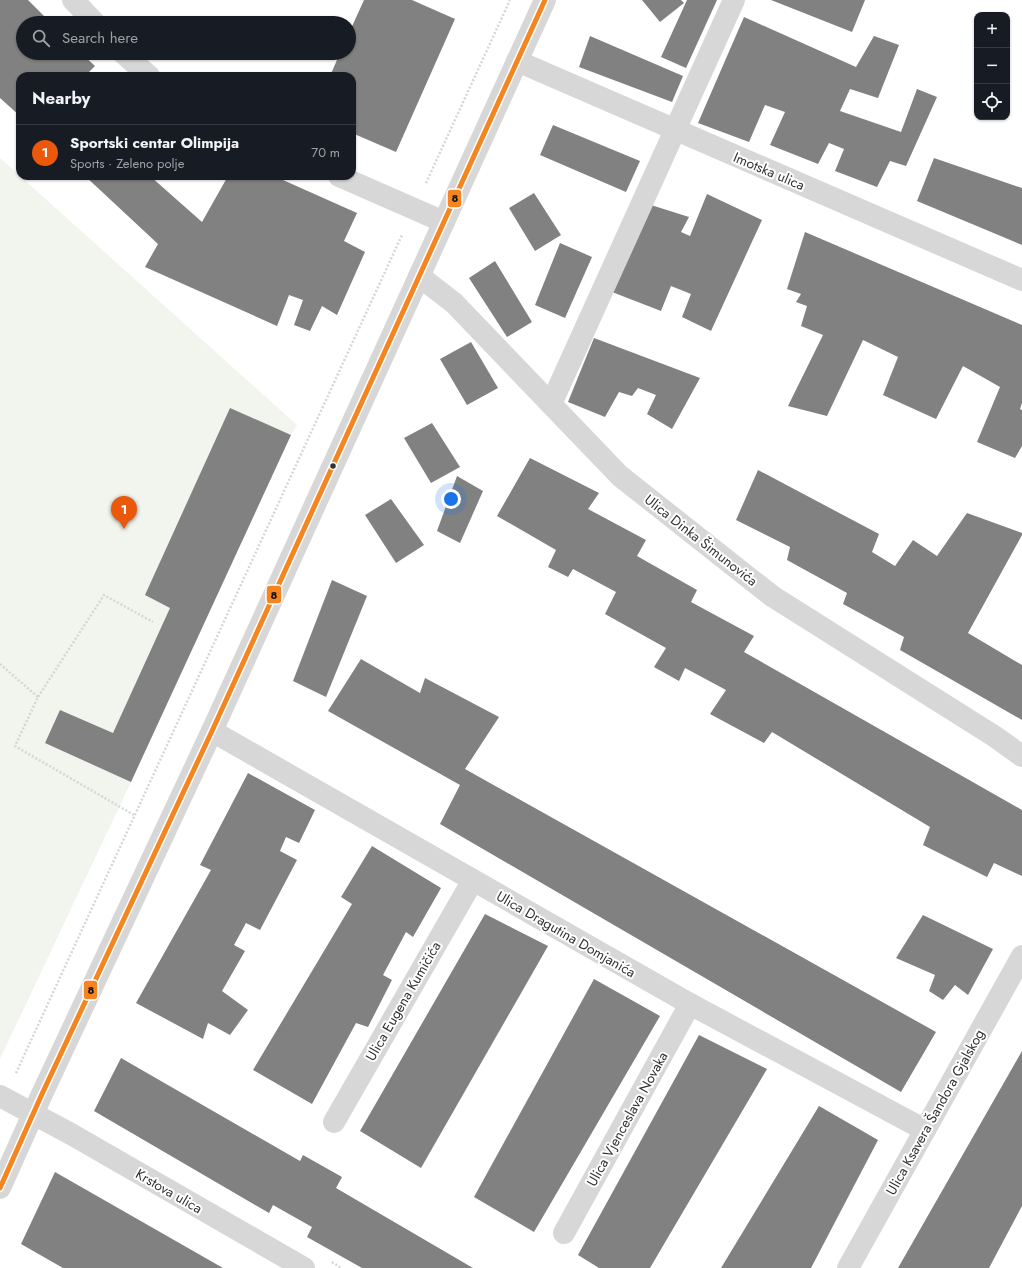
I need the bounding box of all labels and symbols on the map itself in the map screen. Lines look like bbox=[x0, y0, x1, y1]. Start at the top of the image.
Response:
street label: Imotska ulica bbox=[730, 147, 808, 195]
line badge: 8 bbox=[447, 189, 462, 208]
text: 8 bbox=[452, 190, 459, 206]
unlabelled marker bbox=[328, 461, 338, 471]
your location bbox=[441, 489, 461, 509]
street label: Ulica Dinka Šimunovića bbox=[640, 489, 762, 591]
pin: 1 bbox=[111, 496, 137, 529]
line badge: 8 bbox=[266, 585, 282, 604]
text: 8 bbox=[271, 587, 278, 603]
street label: Ulica Dragutina Domjanića bbox=[493, 886, 639, 982]
street label: Ulica Eugena Kumičića bbox=[361, 938, 445, 1064]
line badge: 8 bbox=[83, 980, 98, 1000]
text: 8 bbox=[88, 982, 95, 998]
street label: Ulica Ksavera Šandora Gjalskog bbox=[881, 1025, 989, 1199]
street label: Ulica Vjenceslava Novaka bbox=[582, 1048, 672, 1190]
street label: Krstova ulica bbox=[132, 1164, 206, 1218]

